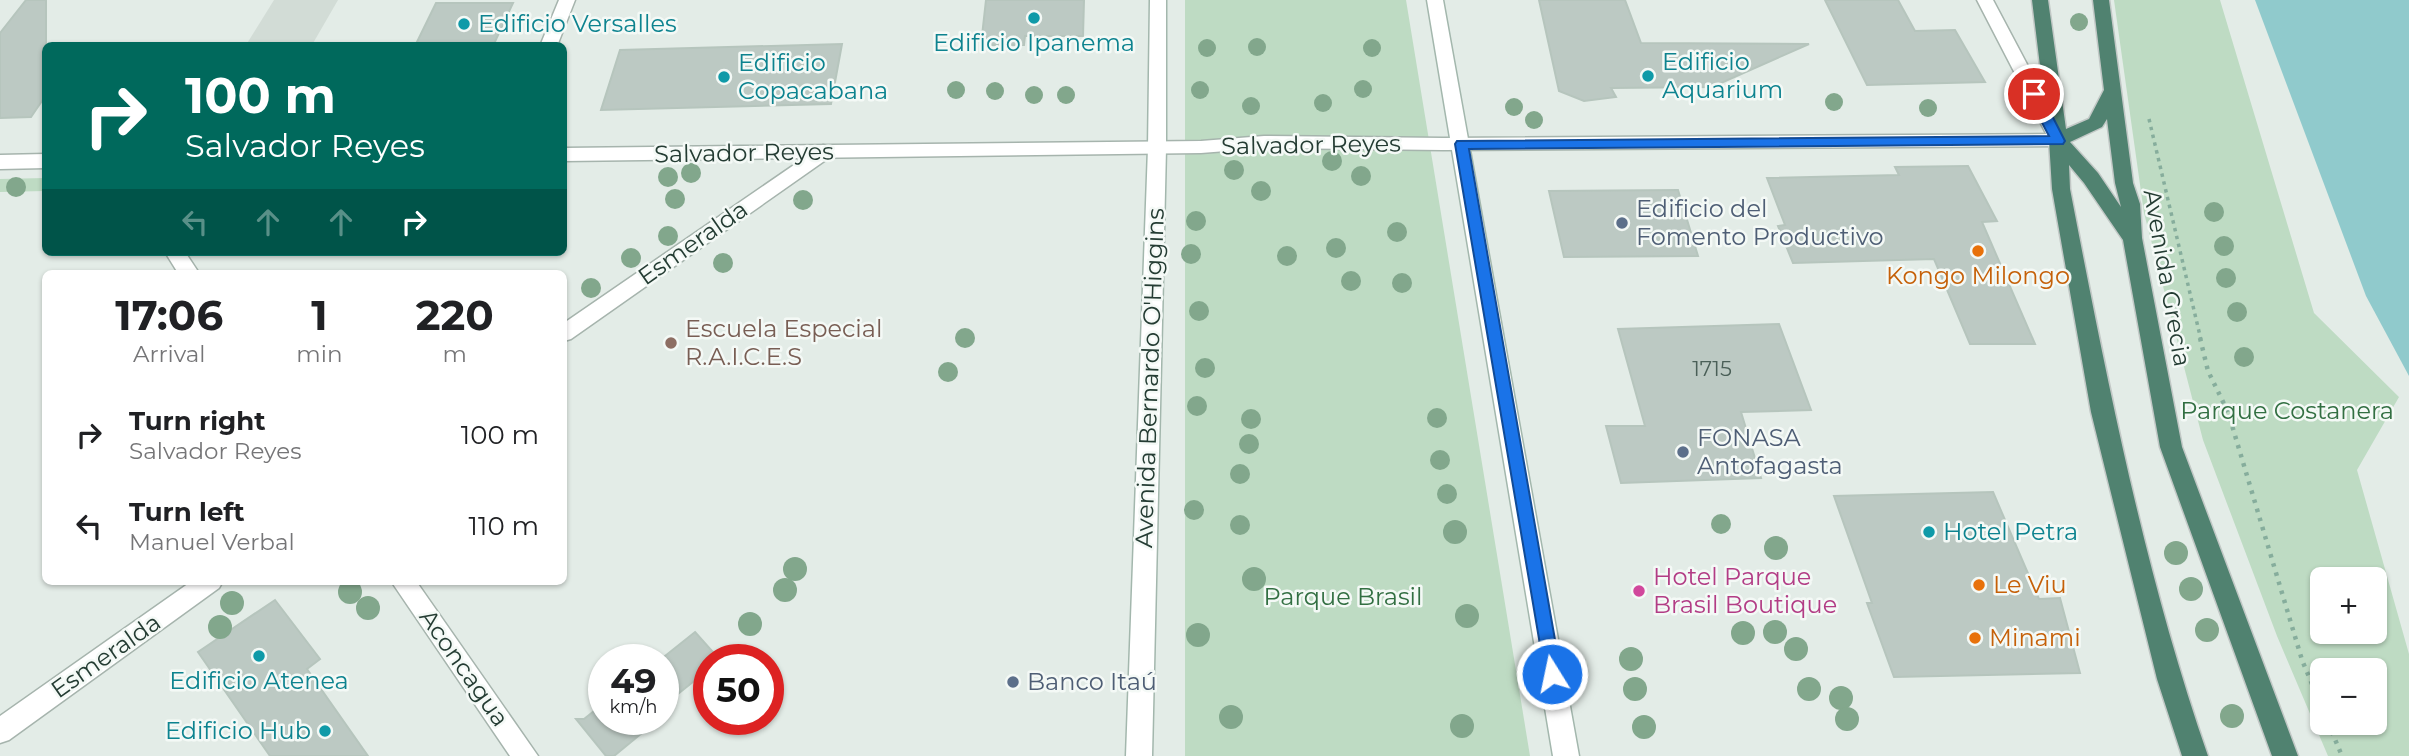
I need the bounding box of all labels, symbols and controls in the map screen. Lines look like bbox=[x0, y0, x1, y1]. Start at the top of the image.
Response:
place label: Edificio Versalles bbox=[478, 9, 677, 38]
marker: Edificio Ipanema bbox=[1026, 10, 1042, 26]
marker: Edificio Versalles bbox=[456, 16, 472, 32]
place label: Edificio Ipanema bbox=[933, 28, 1135, 57]
place label: Edificio Aquarium bbox=[1662, 47, 1783, 104]
place label: Edificio Copacabana bbox=[738, 48, 888, 105]
pin bbox=[2004, 64, 2064, 124]
text: 100 m bbox=[185, 66, 336, 125]
marker: Edificio Aquarium bbox=[1640, 68, 1656, 84]
marker: Edificio Copacabana bbox=[716, 69, 732, 85]
icon: right bbox=[70, 70, 161, 161]
icon: arrive bbox=[2015, 75, 2053, 113]
text: Salvador Reyes bbox=[185, 126, 425, 165]
street label: Salvador Reyes bbox=[1221, 128, 1401, 161]
street label: Salvador Reyes bbox=[654, 136, 834, 169]
street label: Avenida Grecia bbox=[2138, 187, 2197, 369]
street label: Esmeralda bbox=[632, 194, 753, 291]
place label: Edificio del Fomento Productivo bbox=[1636, 194, 1884, 251]
icon: left bbox=[176, 203, 214, 241]
icon: ahead bbox=[249, 203, 287, 241]
icon: ahead bbox=[322, 203, 360, 241]
icon: right bbox=[395, 203, 433, 241]
street label: Avenida Bernardo O'Higgins bbox=[1129, 207, 1170, 549]
marker: Edificio del Fomento Productivo bbox=[1614, 215, 1630, 231]
marker: Kongo Milongo bbox=[1970, 243, 1986, 259]
place label: Kongo Milongo bbox=[1886, 261, 2070, 290]
text: 17:06 bbox=[115, 289, 223, 341]
text: 1 bbox=[311, 289, 328, 341]
text: 220 bbox=[416, 289, 494, 341]
place label: Escuela Especial R.A.I.C.E.S bbox=[685, 314, 882, 371]
marker: Escuela Especial R.A.I.C.E.S bbox=[663, 335, 679, 351]
text: Arrival bbox=[133, 340, 205, 368]
text: min bbox=[296, 340, 343, 368]
text: m bbox=[443, 340, 467, 368]
house number: 1715 bbox=[1692, 356, 1732, 381]
park label: Parque Costanera bbox=[2180, 396, 2394, 425]
text: Turn right bbox=[129, 405, 265, 437]
icon: right bbox=[70, 416, 108, 454]
text: 100 m bbox=[461, 419, 539, 451]
place label: FONASA Antofagasta bbox=[1697, 423, 1843, 480]
text: Salvador Reyes bbox=[129, 437, 301, 465]
marker: FONASA Antofagasta bbox=[1675, 444, 1691, 460]
text: Turn left bbox=[129, 496, 245, 528]
icon: left bbox=[70, 507, 108, 545]
text: 110 m bbox=[469, 510, 539, 542]
place label: Hotel Petra bbox=[1943, 517, 2078, 546]
marker: Hotel Petra bbox=[1921, 524, 1937, 540]
text: Manuel Verbal bbox=[129, 528, 295, 556]
place label: Hotel Parque Brasil Boutique bbox=[1653, 562, 1837, 619]
map controls bbox=[2310, 567, 2387, 735]
button: + bbox=[2310, 567, 2387, 644]
place label: Le Viu bbox=[1993, 570, 2067, 599]
marker: Le Viu bbox=[1971, 577, 1987, 593]
park label: Parque Brasil bbox=[1263, 582, 1423, 611]
marker: Hotel Parque Brasil Boutique bbox=[1631, 583, 1647, 599]
street label: Aconcagua bbox=[414, 604, 515, 732]
street label: Esmeralda bbox=[45, 607, 166, 704]
place label: Minami bbox=[1989, 623, 2081, 652]
marker: Minami bbox=[1967, 630, 1983, 646]
position arrow bbox=[1515, 637, 1589, 711]
speed limit sign: 50 bbox=[693, 644, 784, 735]
marker: Edificio Atenea bbox=[251, 648, 267, 664]
button: − bbox=[2310, 658, 2387, 735]
text: 49 bbox=[610, 659, 657, 702]
place label: Edificio Atenea bbox=[169, 666, 349, 695]
place label: Banco Itaú bbox=[1027, 667, 1157, 696]
marker: Banco Itaú bbox=[1005, 674, 1021, 690]
text: km/h bbox=[609, 696, 658, 718]
place label: Edificio Hub bbox=[165, 716, 311, 745]
marker: Edificio Hub bbox=[317, 723, 333, 739]

